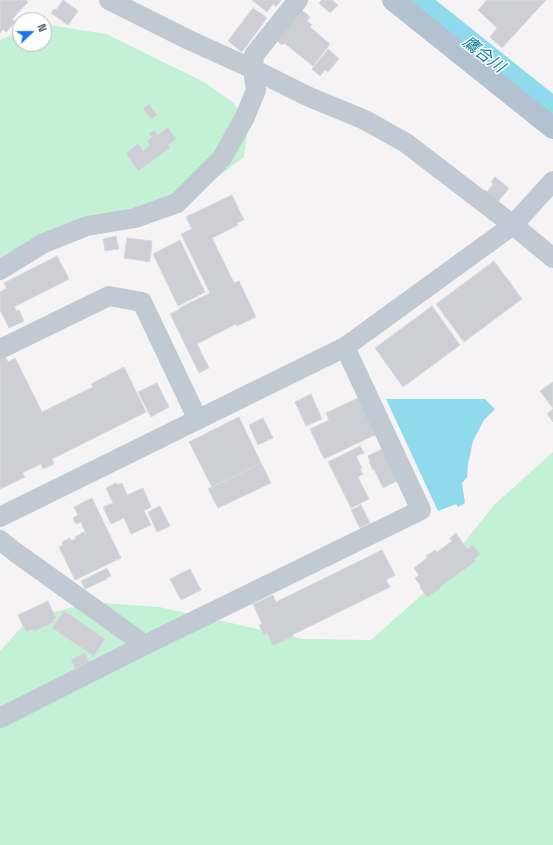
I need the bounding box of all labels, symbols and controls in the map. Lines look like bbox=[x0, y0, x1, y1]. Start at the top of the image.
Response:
north arrow bbox=[12, 12, 52, 52]
text: N bbox=[34, 22, 50, 34]
water label: 鷹合川 bbox=[458, 33, 508, 77]

